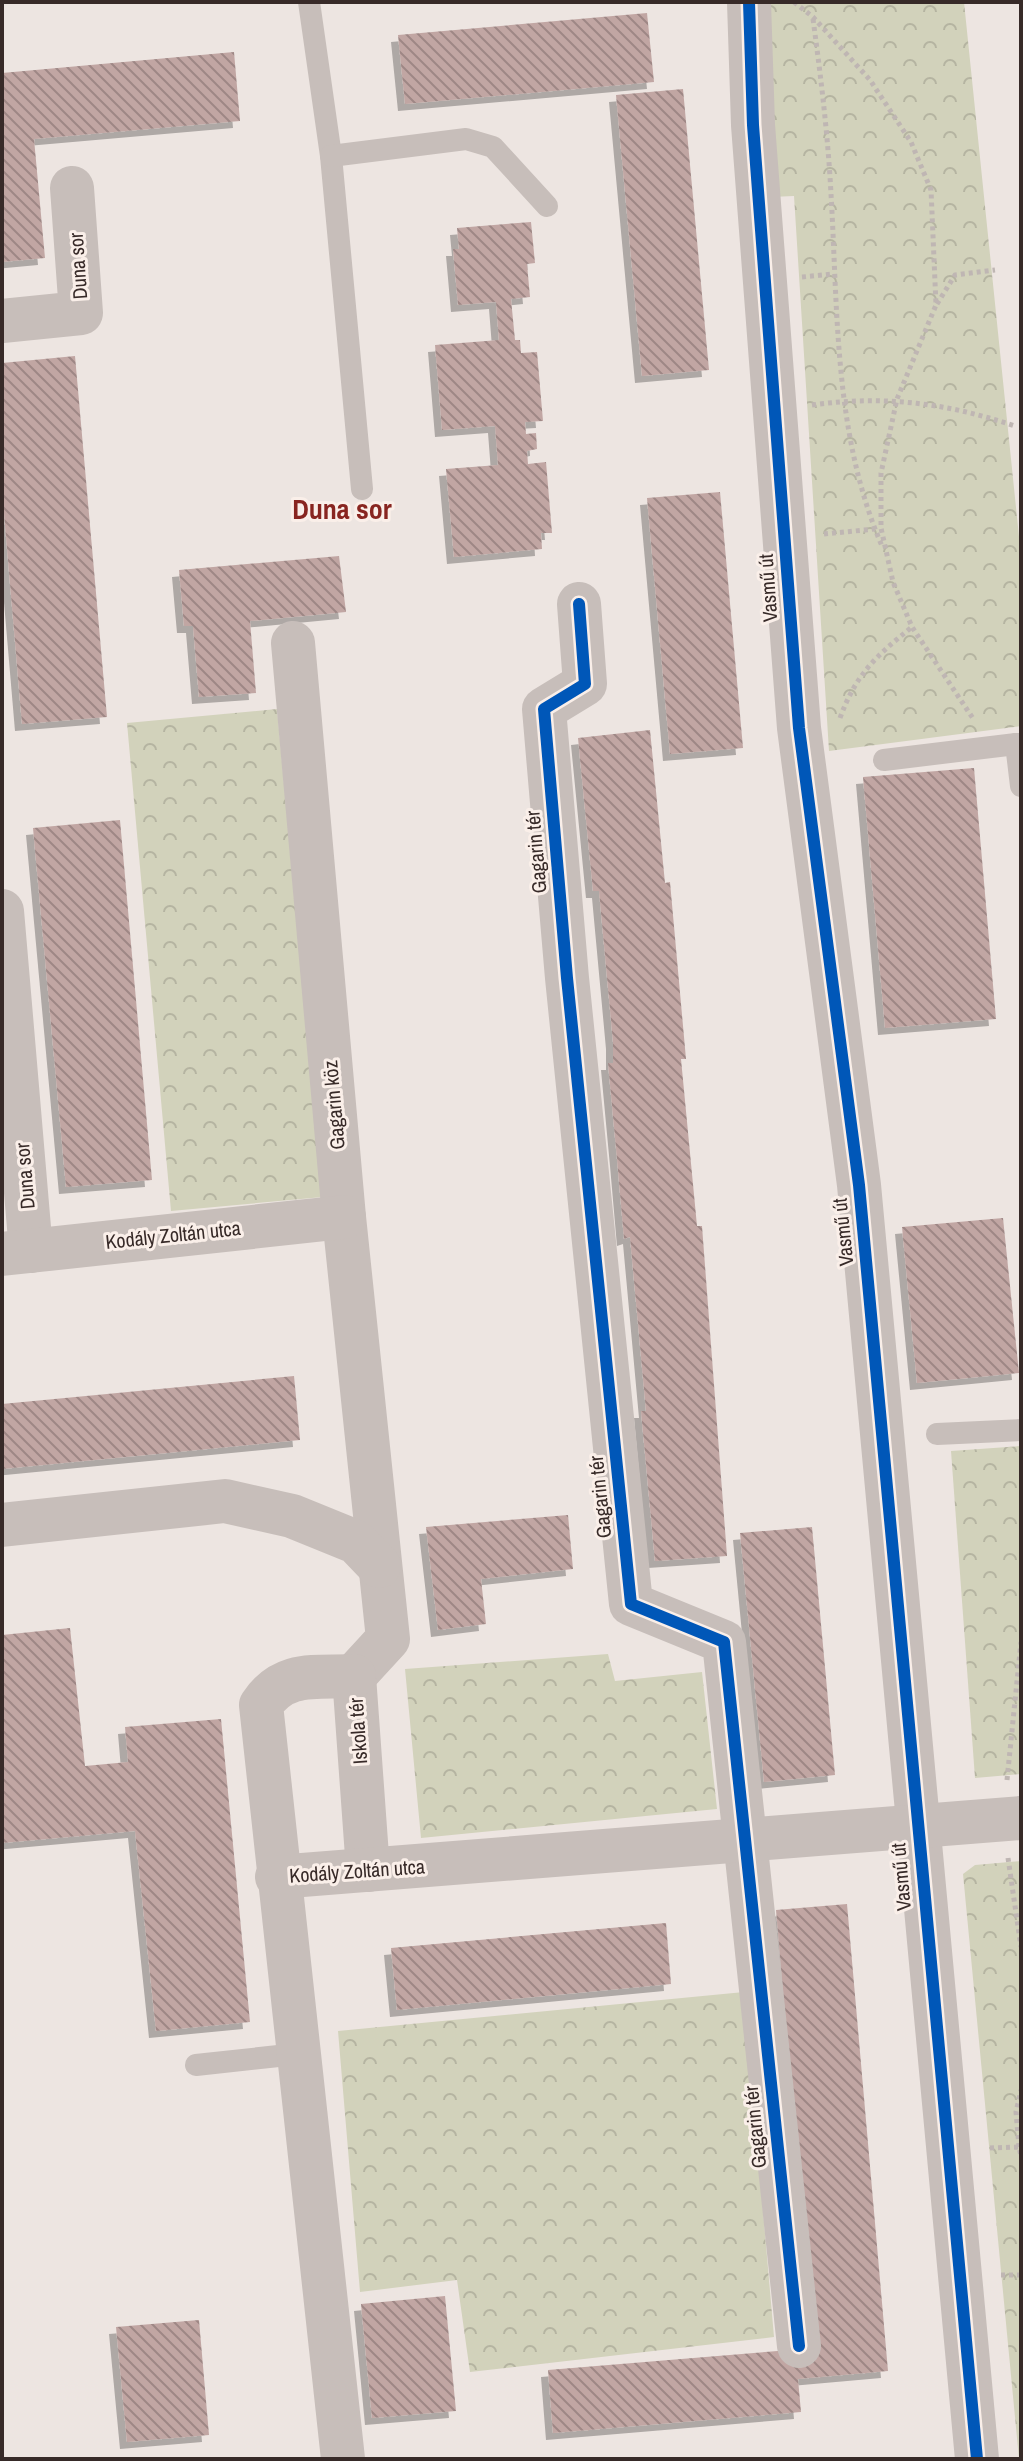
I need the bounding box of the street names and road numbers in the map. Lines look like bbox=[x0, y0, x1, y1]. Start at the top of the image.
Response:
street label: Duna sor bbox=[62, 231, 93, 300]
street label: Vasmű út bbox=[752, 553, 783, 623]
street label: Gagarin tér bbox=[518, 809, 553, 895]
street label: Gagarin köz bbox=[316, 1059, 351, 1151]
street label: Duna sor bbox=[8, 1141, 41, 1210]
street label: Vasmű út bbox=[825, 1196, 859, 1267]
street label: Kodály Zoltán utca bbox=[104, 1214, 242, 1255]
street label: Gagarin tér bbox=[582, 1454, 617, 1540]
street label: Iskola tér bbox=[342, 1696, 373, 1765]
street label: Vasmű út bbox=[884, 1842, 917, 1912]
street label: Kodály Zoltán utca bbox=[288, 1852, 426, 1889]
street label: Gagarin tér bbox=[737, 2084, 772, 2170]

